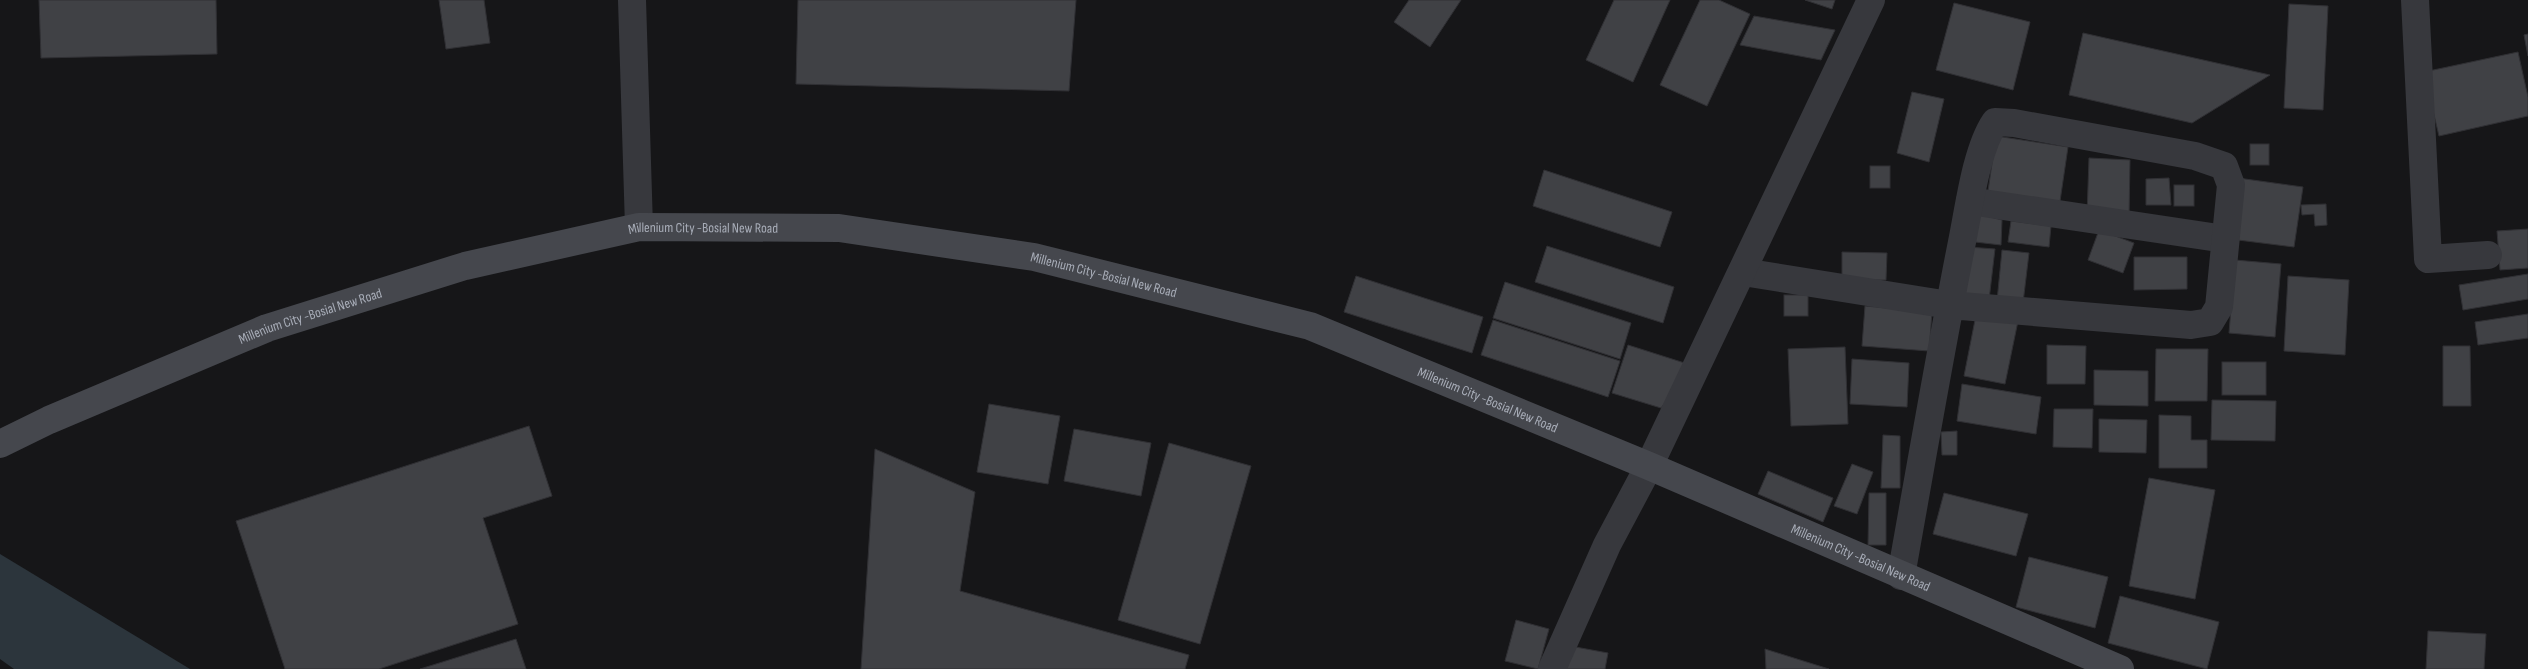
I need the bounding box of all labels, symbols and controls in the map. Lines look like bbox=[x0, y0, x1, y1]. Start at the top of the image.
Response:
street label: Millenium City -Bosial New Road bbox=[626, 218, 778, 238]
street label: Millenium City -Bosial New Road bbox=[1029, 248, 1179, 301]
street label: Millenium City -Bosial New Road bbox=[236, 284, 384, 348]
street label: Millenium City -Bosial New Road bbox=[1415, 363, 1561, 436]
street label: Millenium City -Bosial New Road bbox=[1788, 520, 1933, 595]

